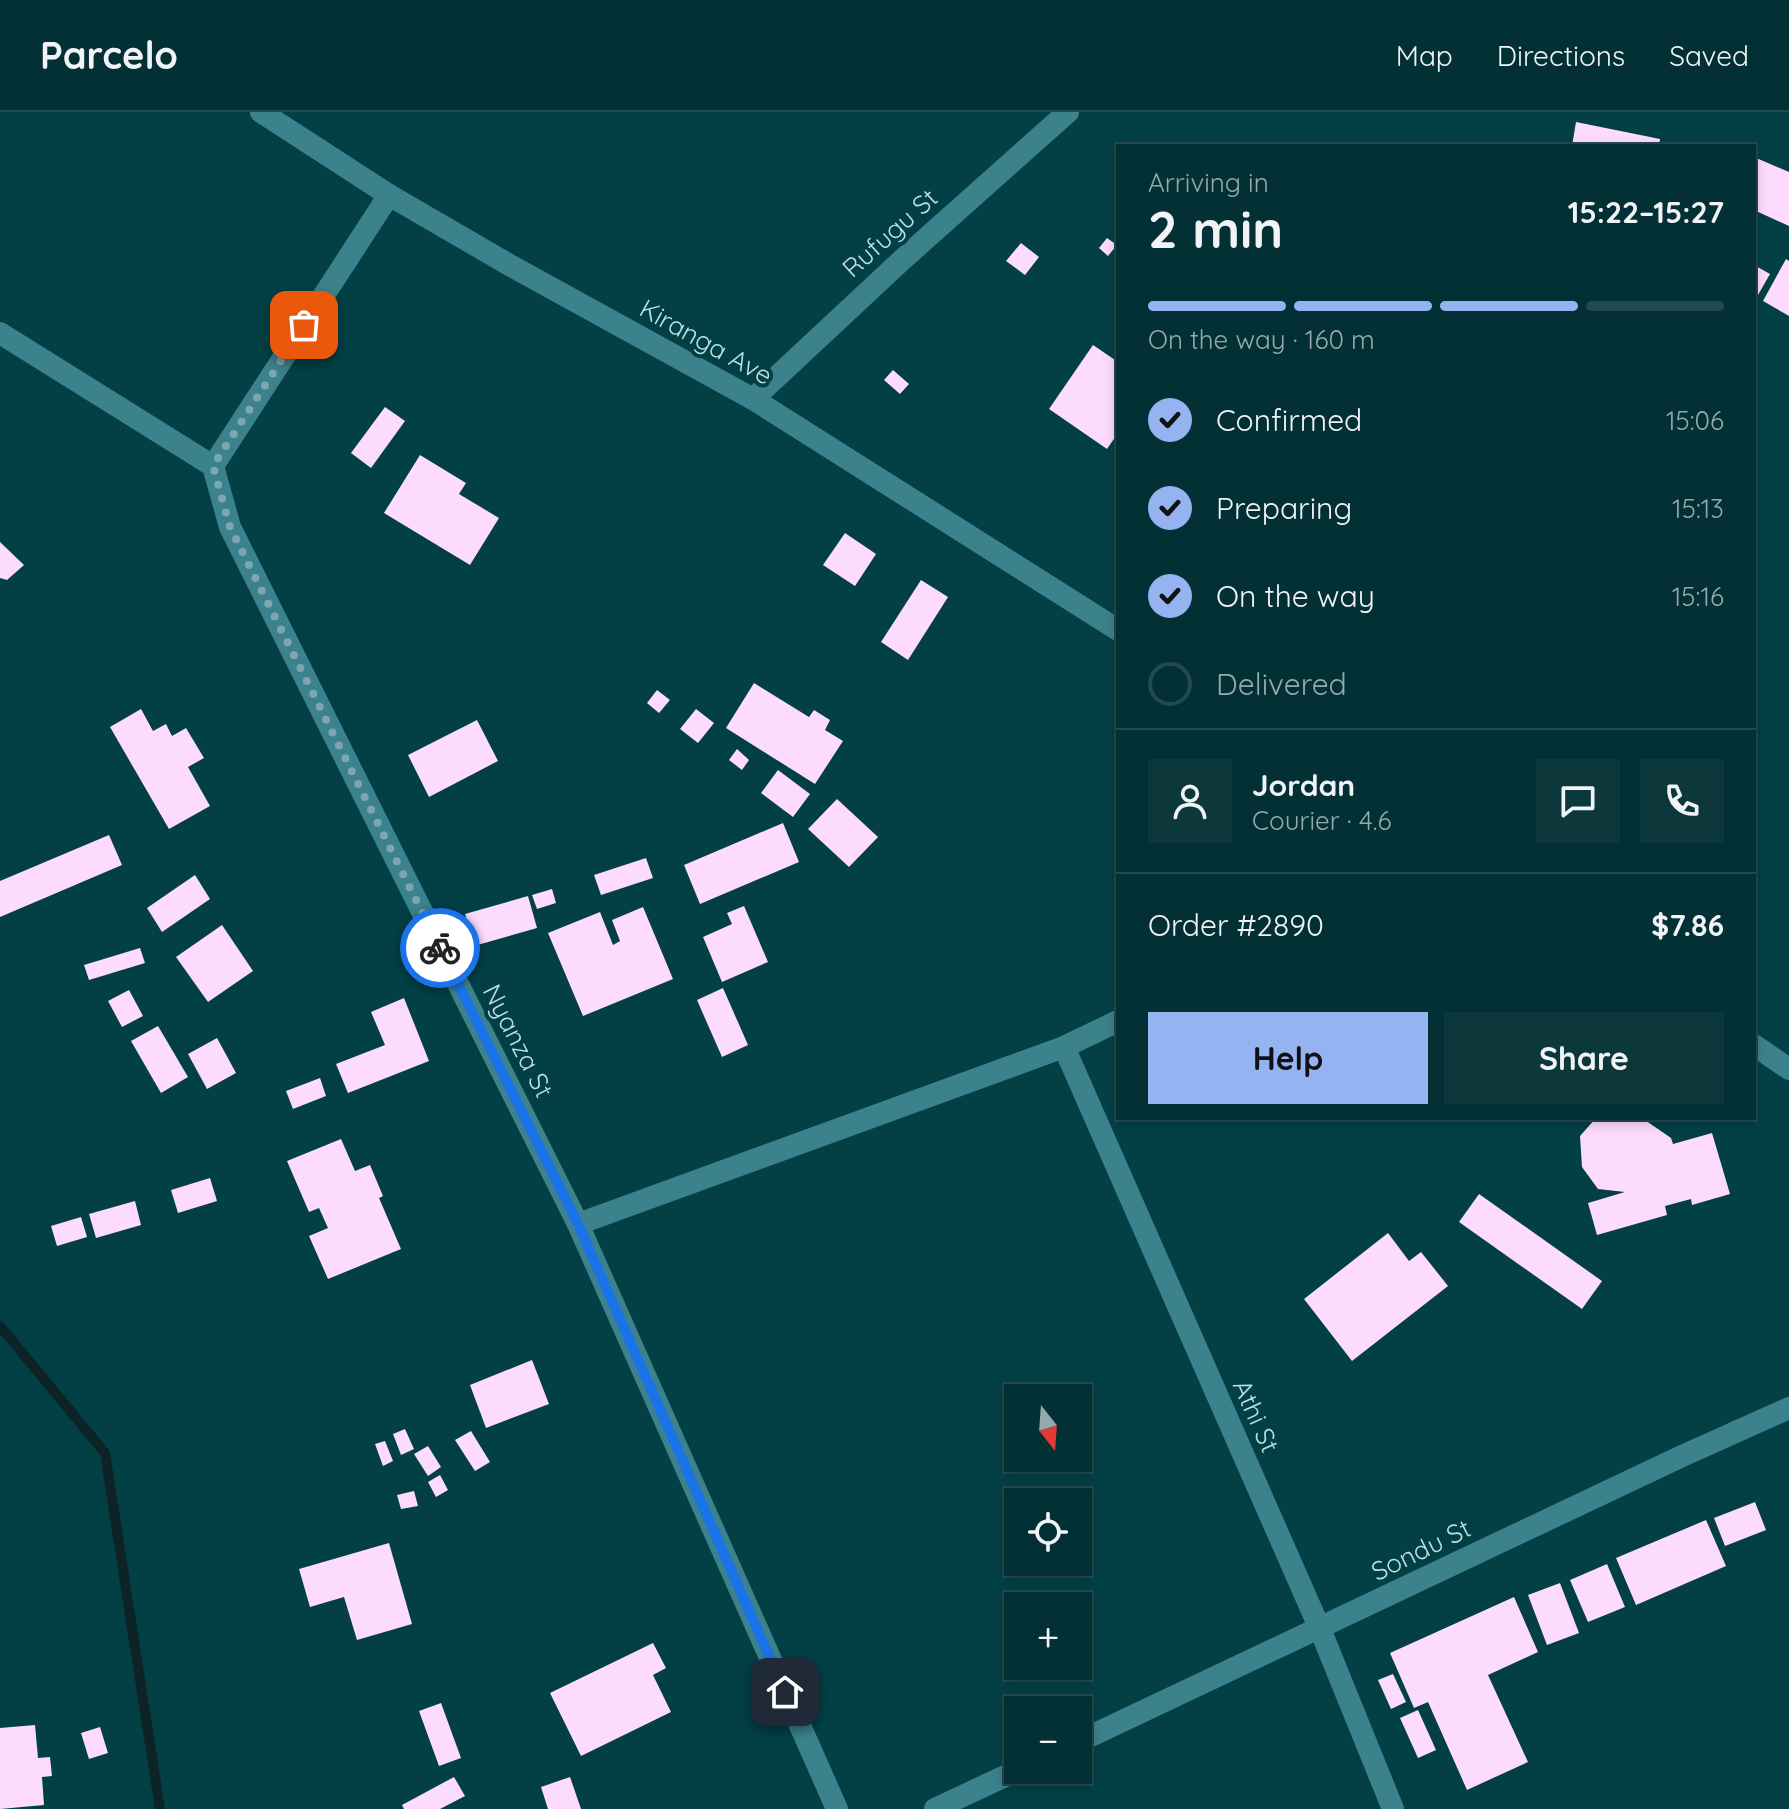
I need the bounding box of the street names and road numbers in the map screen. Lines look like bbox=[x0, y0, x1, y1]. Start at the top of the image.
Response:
street label: Rufugu St bbox=[835, 181, 944, 284]
street label: Kiranga Ave bbox=[634, 292, 779, 392]
street label: Nyanza St bbox=[476, 978, 561, 1103]
street label: Athi St bbox=[1226, 1374, 1287, 1457]
street label: Sondu St bbox=[1366, 1511, 1476, 1588]

